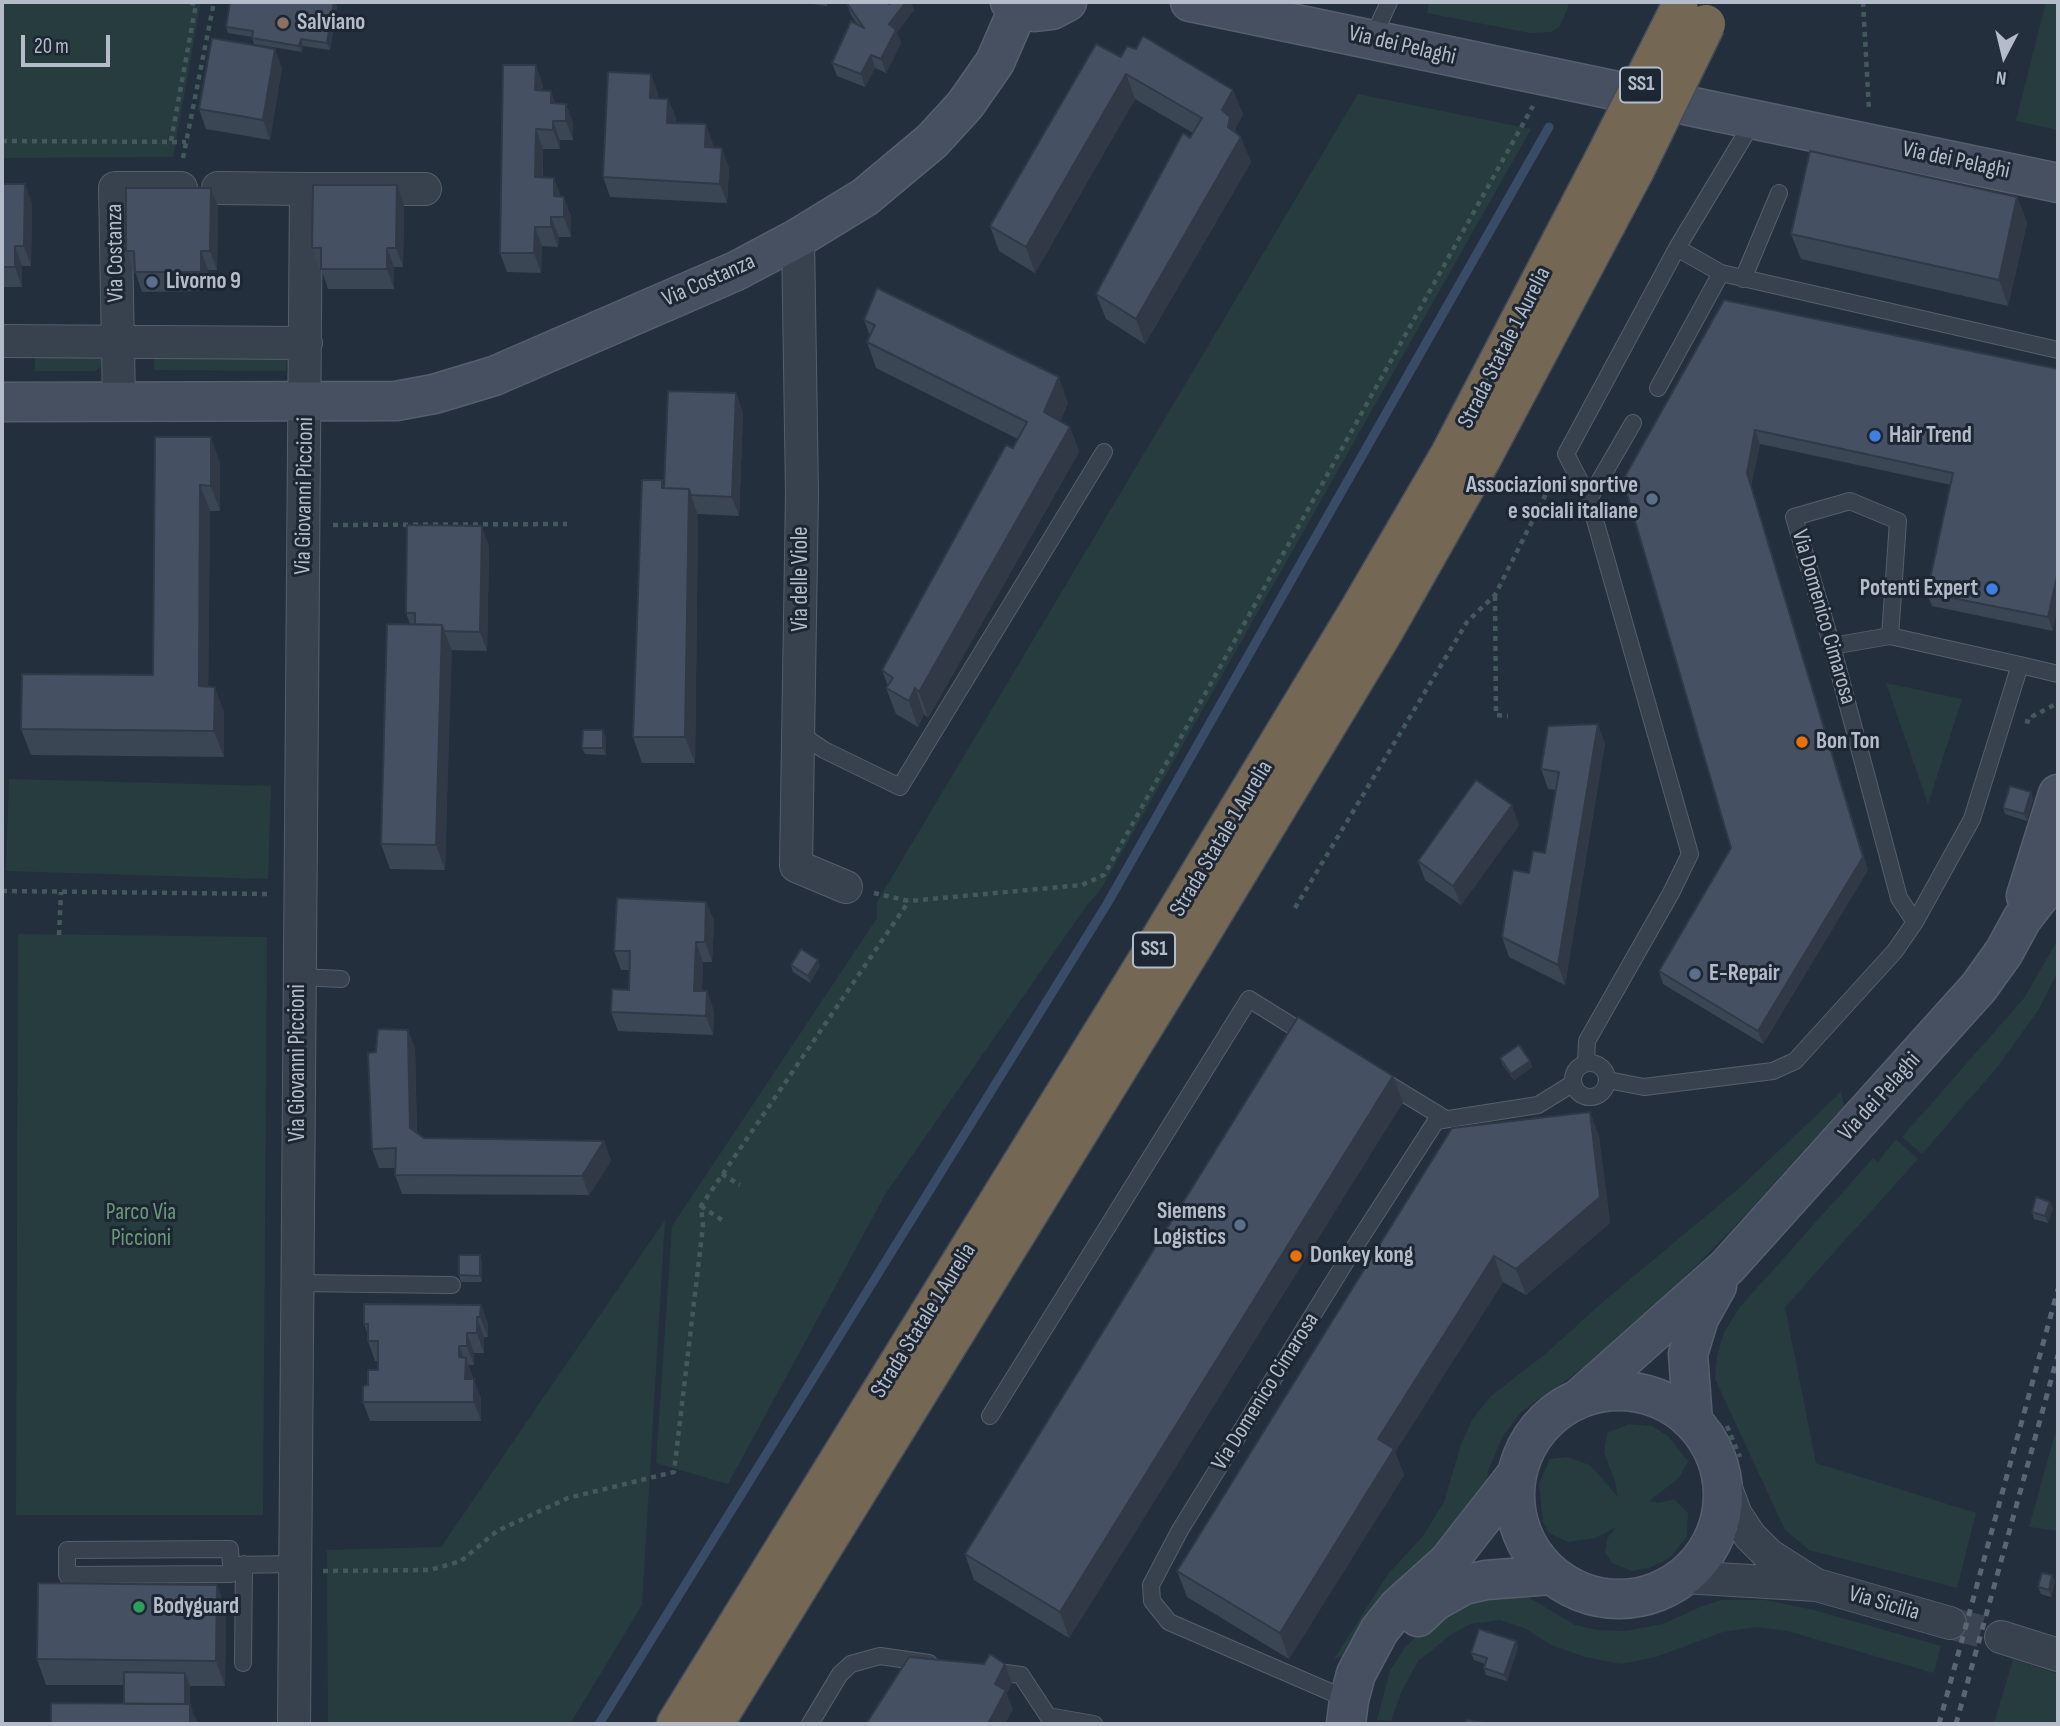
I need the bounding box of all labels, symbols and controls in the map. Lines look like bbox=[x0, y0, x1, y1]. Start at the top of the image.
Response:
place label: Salviano bbox=[297, 9, 365, 37]
marker: Salviano bbox=[275, 15, 291, 31]
street label: Via dei Pelaghi bbox=[1346, 20, 1458, 72]
scale bar bbox=[24, 21, 114, 65]
north arrow bbox=[1969, 21, 2039, 91]
text: 20 m bbox=[34, 34, 69, 59]
text: N bbox=[1995, 65, 2008, 89]
road number: SS1 bbox=[1620, 68, 1662, 102]
street label: Via dei Pelaghi bbox=[1900, 136, 2012, 186]
street label: Via Costanza bbox=[101, 203, 131, 303]
street label: Via Costanza bbox=[658, 248, 760, 314]
street label: Strada Statale 1 Aurelia bbox=[1452, 263, 1558, 433]
place label: Livorno 9 bbox=[166, 268, 241, 296]
marker: Livorno 9 bbox=[144, 274, 160, 290]
street label: Via Giovanni Piccioni bbox=[290, 417, 320, 575]
place label: Hair Trend bbox=[1889, 422, 1972, 450]
marker: Hair Trend bbox=[1867, 428, 1883, 444]
place label: Associazioni sportive e sociali italiane bbox=[1466, 472, 1638, 526]
marker: Associazioni sportive e sociali italiane bbox=[1644, 491, 1660, 507]
street label: Via delle Viole bbox=[787, 526, 815, 632]
street label: Via Domenico Cimarosa bbox=[1785, 527, 1861, 707]
place label: Potenti Expert bbox=[1860, 575, 1978, 603]
marker: Potenti Expert bbox=[1984, 581, 2000, 597]
place label: Bon Ton bbox=[1816, 728, 1880, 756]
marker: Bon Ton bbox=[1794, 734, 1810, 750]
street label: Strada Statale 1 Aurelia bbox=[1165, 756, 1279, 922]
road number: SS1 bbox=[1133, 932, 1175, 968]
place label: E-Repair bbox=[1709, 960, 1780, 988]
marker: E-Repair bbox=[1687, 966, 1703, 982]
street label: Via Giovanni Piccioni bbox=[284, 984, 312, 1142]
street label: Via dei Pelaghi bbox=[1833, 1047, 1927, 1147]
place label: Siemens Logistics bbox=[1153, 1198, 1226, 1252]
park label: Parco Via Piccioni bbox=[106, 1199, 176, 1253]
marker: Siemens Logistics bbox=[1232, 1217, 1248, 1233]
street label: Strada Statale 1 Aurelia bbox=[865, 1239, 983, 1403]
place label: Donkey kong bbox=[1310, 1242, 1413, 1270]
marker: Donkey kong bbox=[1288, 1248, 1304, 1264]
street label: Via Domenico Cimarosa bbox=[1207, 1308, 1325, 1476]
street label: Via Sicilia bbox=[1845, 1581, 1923, 1627]
place label: Bodyguard bbox=[153, 1593, 239, 1621]
marker: Bodyguard bbox=[131, 1599, 147, 1615]

